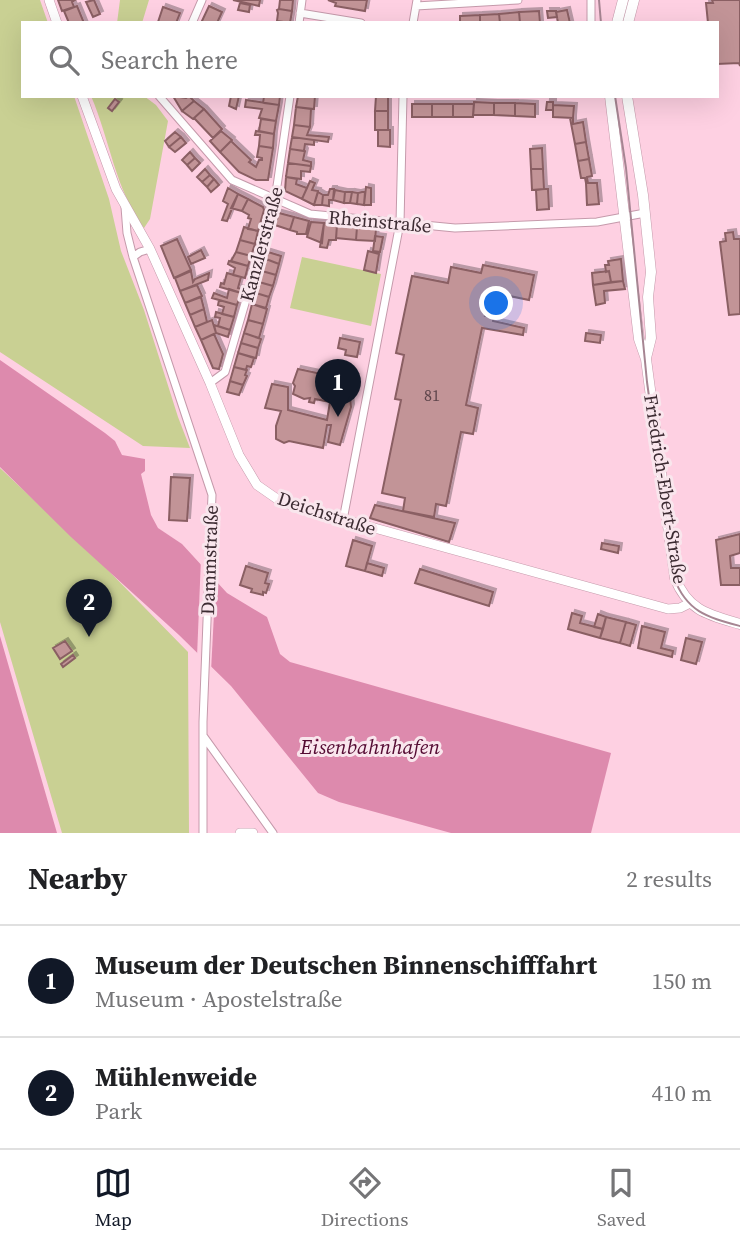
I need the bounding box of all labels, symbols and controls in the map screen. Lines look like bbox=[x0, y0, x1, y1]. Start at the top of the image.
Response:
search box bbox=[21, 21, 719, 98]
icon: search bbox=[45, 41, 83, 79]
text: Search here bbox=[101, 42, 238, 78]
street label: Kanzlerstraße bbox=[233, 184, 289, 304]
street label: Rheinstraße bbox=[327, 204, 433, 238]
your location bbox=[479, 286, 513, 320]
pin: 1 bbox=[315, 359, 361, 417]
house number: 81 bbox=[424, 384, 440, 406]
street label: Friedrich-Ebert-Straße bbox=[638, 392, 694, 586]
street label: Deichstraße bbox=[274, 485, 380, 541]
street label: Dammstraße bbox=[194, 504, 224, 616]
pin: 2 bbox=[66, 579, 112, 637]
water label: Eisenbahnhafen bbox=[299, 732, 440, 761]
text: Nearby bbox=[28, 858, 127, 899]
text: 2 results bbox=[626, 863, 712, 895]
text: Museum der Deutschen Binnenschifffahrt bbox=[95, 947, 597, 983]
text: 1 bbox=[45, 965, 57, 997]
text: 150 m bbox=[651, 965, 712, 997]
text: Museum · Apostelstraße bbox=[95, 983, 343, 1015]
text: Mühlenweide bbox=[95, 1059, 257, 1095]
text: 2 bbox=[45, 1077, 57, 1109]
text: 410 m bbox=[651, 1077, 712, 1109]
text: Park bbox=[95, 1095, 142, 1127]
tab: Map bbox=[94, 1164, 132, 1232]
tab: Directions bbox=[321, 1164, 409, 1232]
tab: Saved bbox=[597, 1164, 646, 1232]

